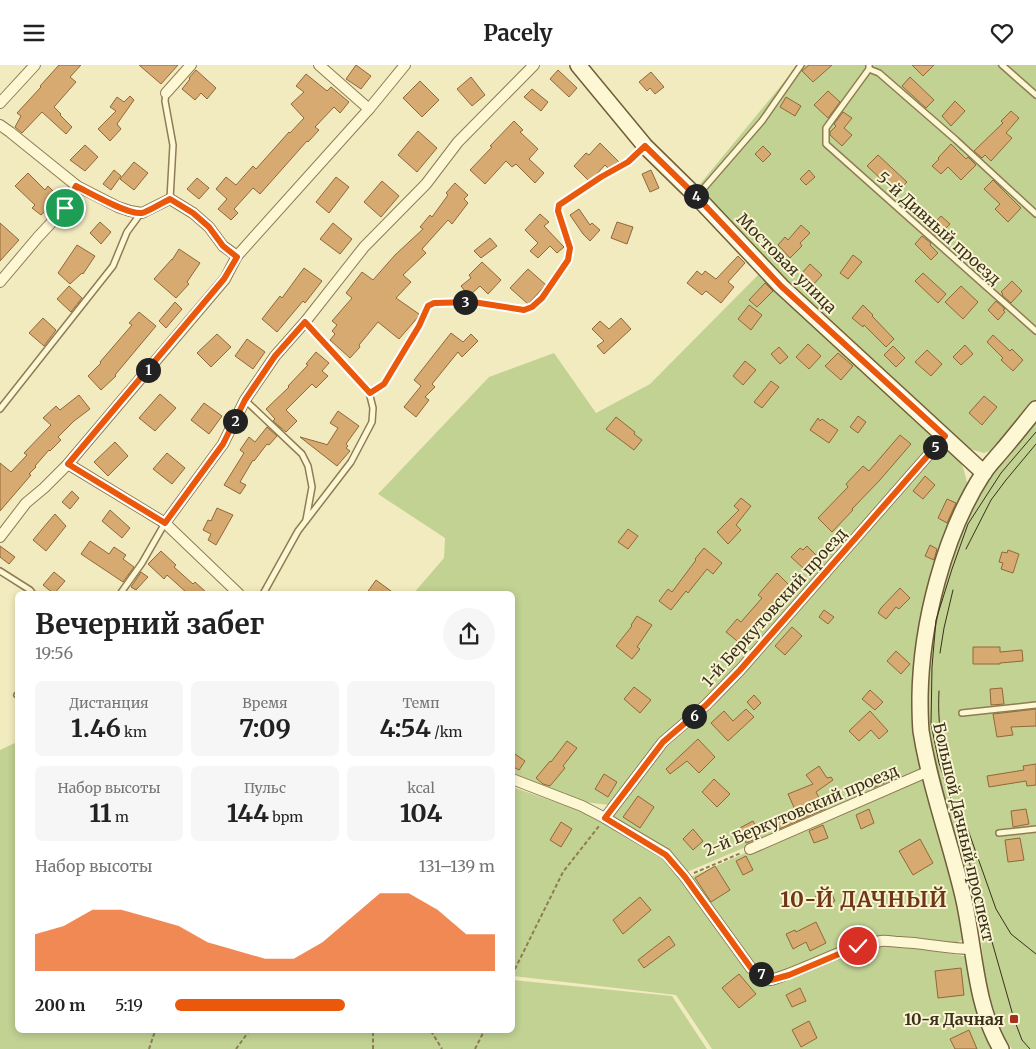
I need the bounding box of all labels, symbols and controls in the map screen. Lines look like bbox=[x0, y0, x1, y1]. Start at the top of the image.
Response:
icon: menu bbox=[20, 19, 48, 47]
text: Pacely bbox=[483, 19, 553, 47]
icon: heart bbox=[988, 19, 1016, 47]
street label: 5-й Дивный проезд bbox=[873, 167, 1005, 289]
pin: 4 bbox=[684, 183, 708, 209]
pin bbox=[44, 187, 86, 229]
text: 4 bbox=[692, 187, 701, 205]
icon: arrive bbox=[51, 194, 79, 222]
street label: Мостовая улица bbox=[733, 209, 842, 318]
pin: 3 bbox=[452, 289, 478, 315]
text: 3 bbox=[461, 293, 470, 311]
pin: 1 bbox=[136, 357, 160, 383]
text: 1 bbox=[145, 361, 152, 379]
pin: 2 bbox=[222, 409, 248, 433]
text: 2 bbox=[231, 412, 240, 430]
pin: 5 bbox=[922, 435, 948, 459]
text: 5 bbox=[931, 438, 940, 456]
street label: 1-й Беркутовский проезд bbox=[697, 523, 851, 691]
text: Вечерний забег bbox=[35, 606, 264, 642]
button: share bbox=[443, 608, 495, 660]
text: 19:56 bbox=[35, 643, 73, 663]
text: Дистанция bbox=[69, 694, 149, 712]
text: Время bbox=[242, 694, 288, 712]
text: Темп bbox=[402, 694, 440, 712]
pin: 6 bbox=[682, 703, 706, 729]
text: 6 bbox=[690, 707, 699, 725]
text: 1.46 bbox=[71, 712, 121, 744]
text: 7:09 bbox=[239, 712, 291, 744]
text: 4:54 bbox=[380, 712, 431, 744]
street label: Большой Дачный проспект bbox=[929, 720, 999, 944]
text: km bbox=[121, 723, 147, 741]
text: /km bbox=[431, 723, 462, 741]
street label: 2-й Беркутовский проезд bbox=[701, 760, 901, 860]
text: Набор высоты bbox=[58, 779, 160, 797]
text: Пульс bbox=[244, 779, 286, 797]
text: kcal bbox=[407, 779, 435, 797]
text: 11 bbox=[89, 797, 112, 829]
text: 144 bbox=[227, 797, 269, 829]
text: 104 bbox=[400, 797, 442, 829]
text: m bbox=[112, 808, 129, 826]
text: bpm bbox=[269, 808, 303, 826]
text: Набор высоты bbox=[35, 856, 153, 876]
text: 131–139 m bbox=[419, 856, 495, 876]
district label: 10-Й ДАЧНЫЙ bbox=[780, 886, 948, 913]
pin bbox=[837, 925, 879, 967]
icon: check bbox=[844, 932, 872, 960]
pin: 7 bbox=[748, 961, 774, 987]
text: 7 bbox=[757, 965, 766, 983]
text: 200 m bbox=[35, 995, 85, 1015]
text: 5:19 bbox=[115, 995, 143, 1015]
place label: 10-я Дачная bbox=[904, 1009, 1004, 1029]
marker: 10-я Дачная bbox=[1008, 1013, 1020, 1025]

